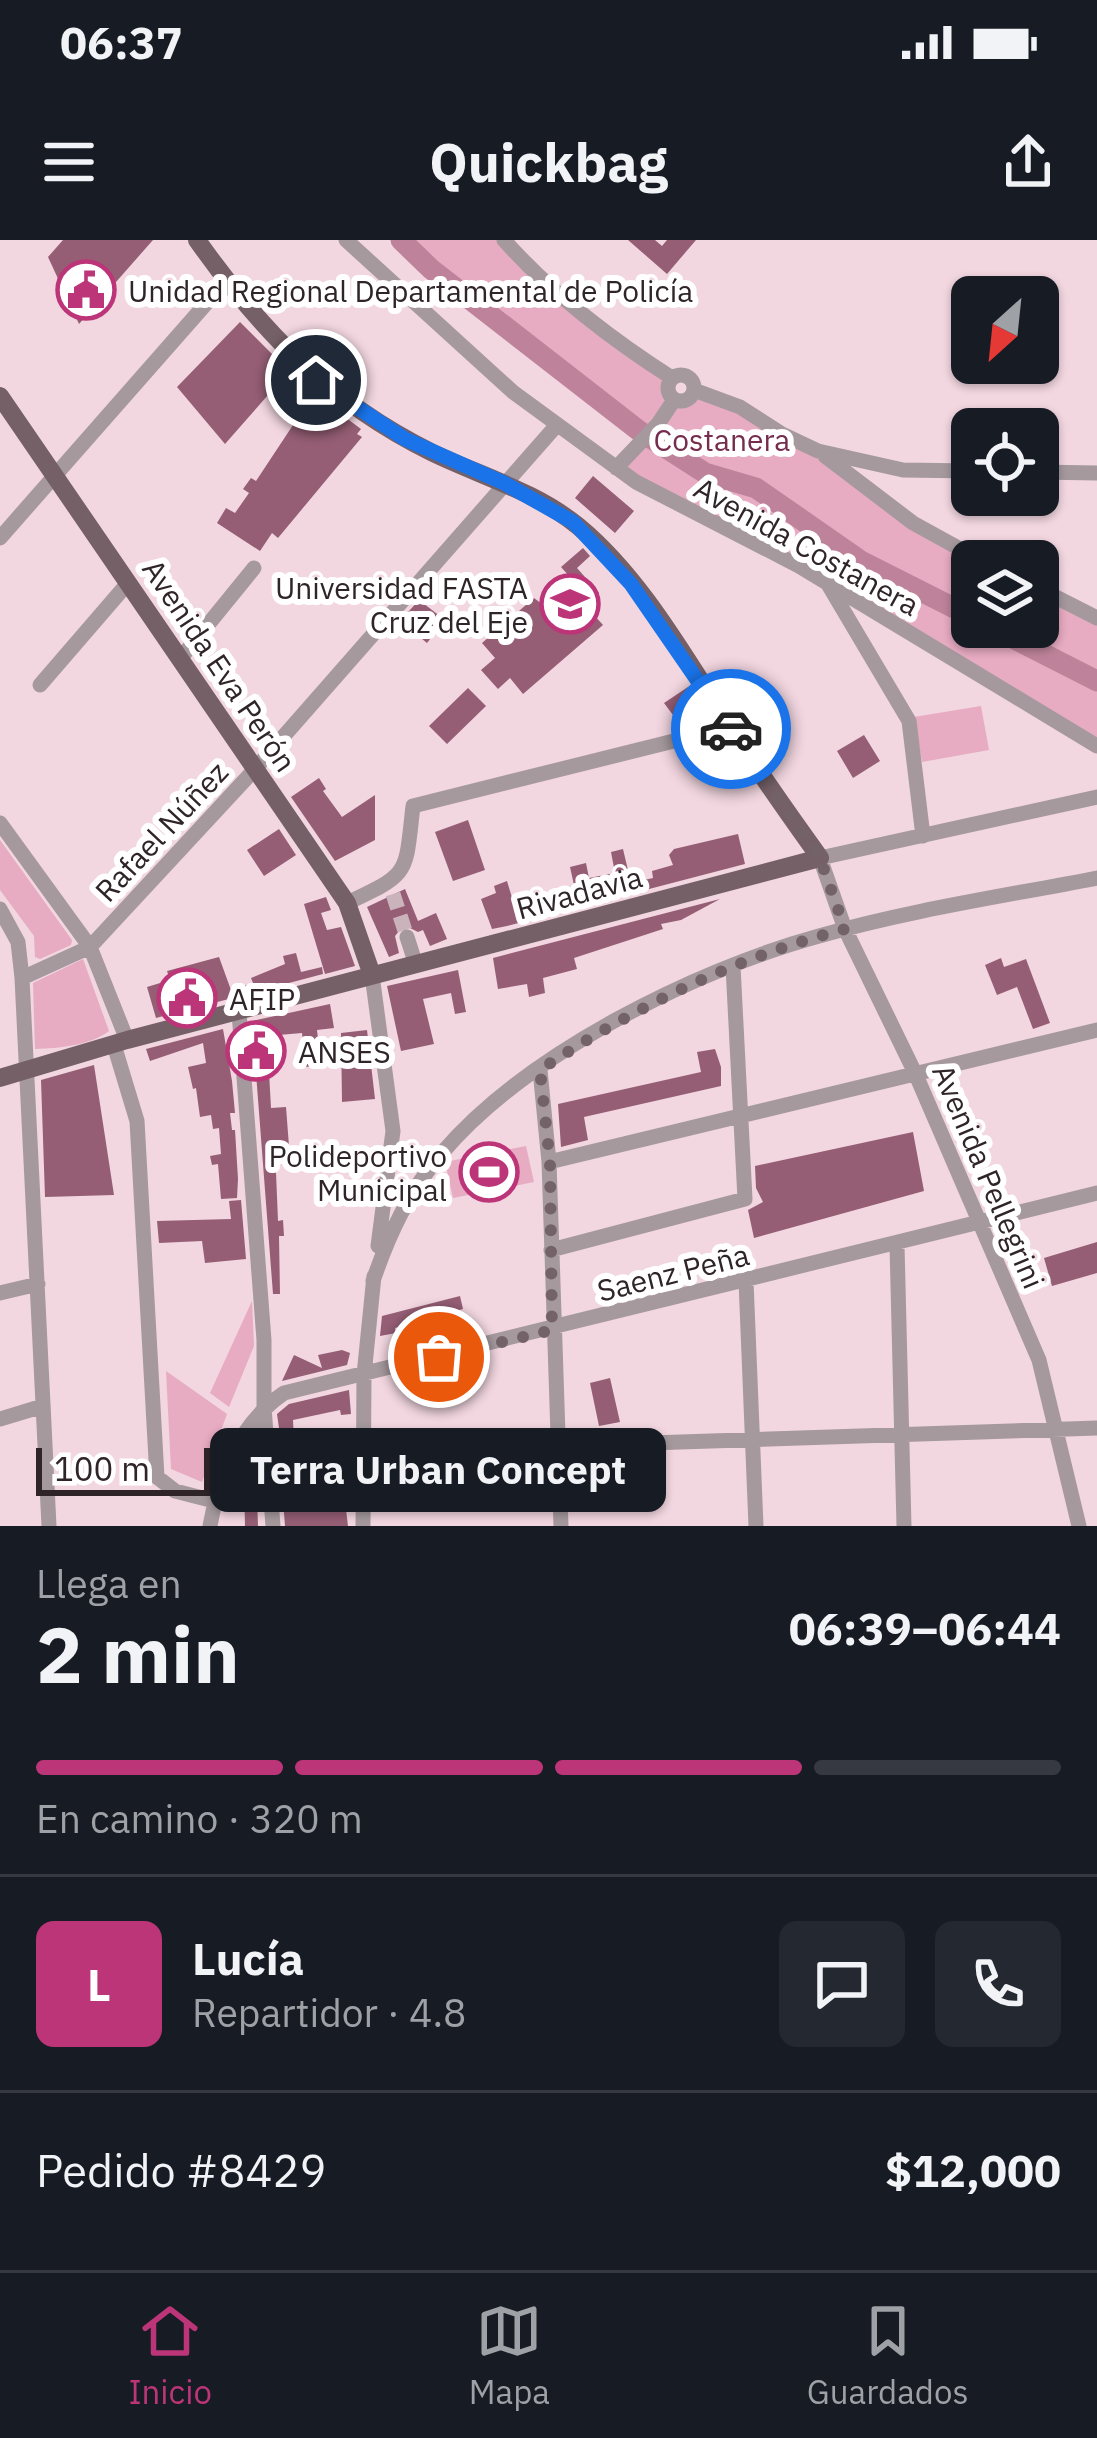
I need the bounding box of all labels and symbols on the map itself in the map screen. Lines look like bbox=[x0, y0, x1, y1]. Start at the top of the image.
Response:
public building icon: Unidad Regional Departamental de Policía bbox=[55, 259, 117, 321]
place label: Unidad Regional Departamental de Policía bbox=[128, 271, 693, 310]
north arrow bbox=[951, 276, 1059, 384]
pin bbox=[265, 329, 367, 431]
park label: Costanera bbox=[654, 420, 790, 459]
street label: Avenida Costanera bbox=[688, 468, 926, 624]
street label: Avenida Eva Perón bbox=[134, 551, 306, 779]
place label: Universidad FASTA Cruz del Eje bbox=[275, 568, 528, 641]
school or university icon: Universidad FASTA Cruz del Eje bbox=[539, 573, 601, 635]
courier bbox=[671, 669, 791, 789]
street label: Rafael Núñez bbox=[86, 753, 236, 909]
street label: Rivadavia bbox=[512, 857, 646, 927]
public building icon: AFIP bbox=[156, 967, 218, 1029]
place label: AFIP bbox=[229, 979, 295, 1018]
public building icon: ANSES bbox=[225, 1020, 287, 1082]
place label: ANSES bbox=[298, 1032, 391, 1071]
street label: Avenida Pellegrini bbox=[924, 1058, 1054, 1294]
place label: Polideportivo Municipal bbox=[268, 1136, 447, 1209]
sports icon: Polideportivo Municipal bbox=[458, 1141, 520, 1203]
street label: Saenz Peña bbox=[593, 1234, 753, 1310]
pin bbox=[388, 1306, 490, 1408]
callout: Terra Urban Concept bbox=[211, 1429, 667, 1513]
scale bar bbox=[36, 1442, 210, 1495]

